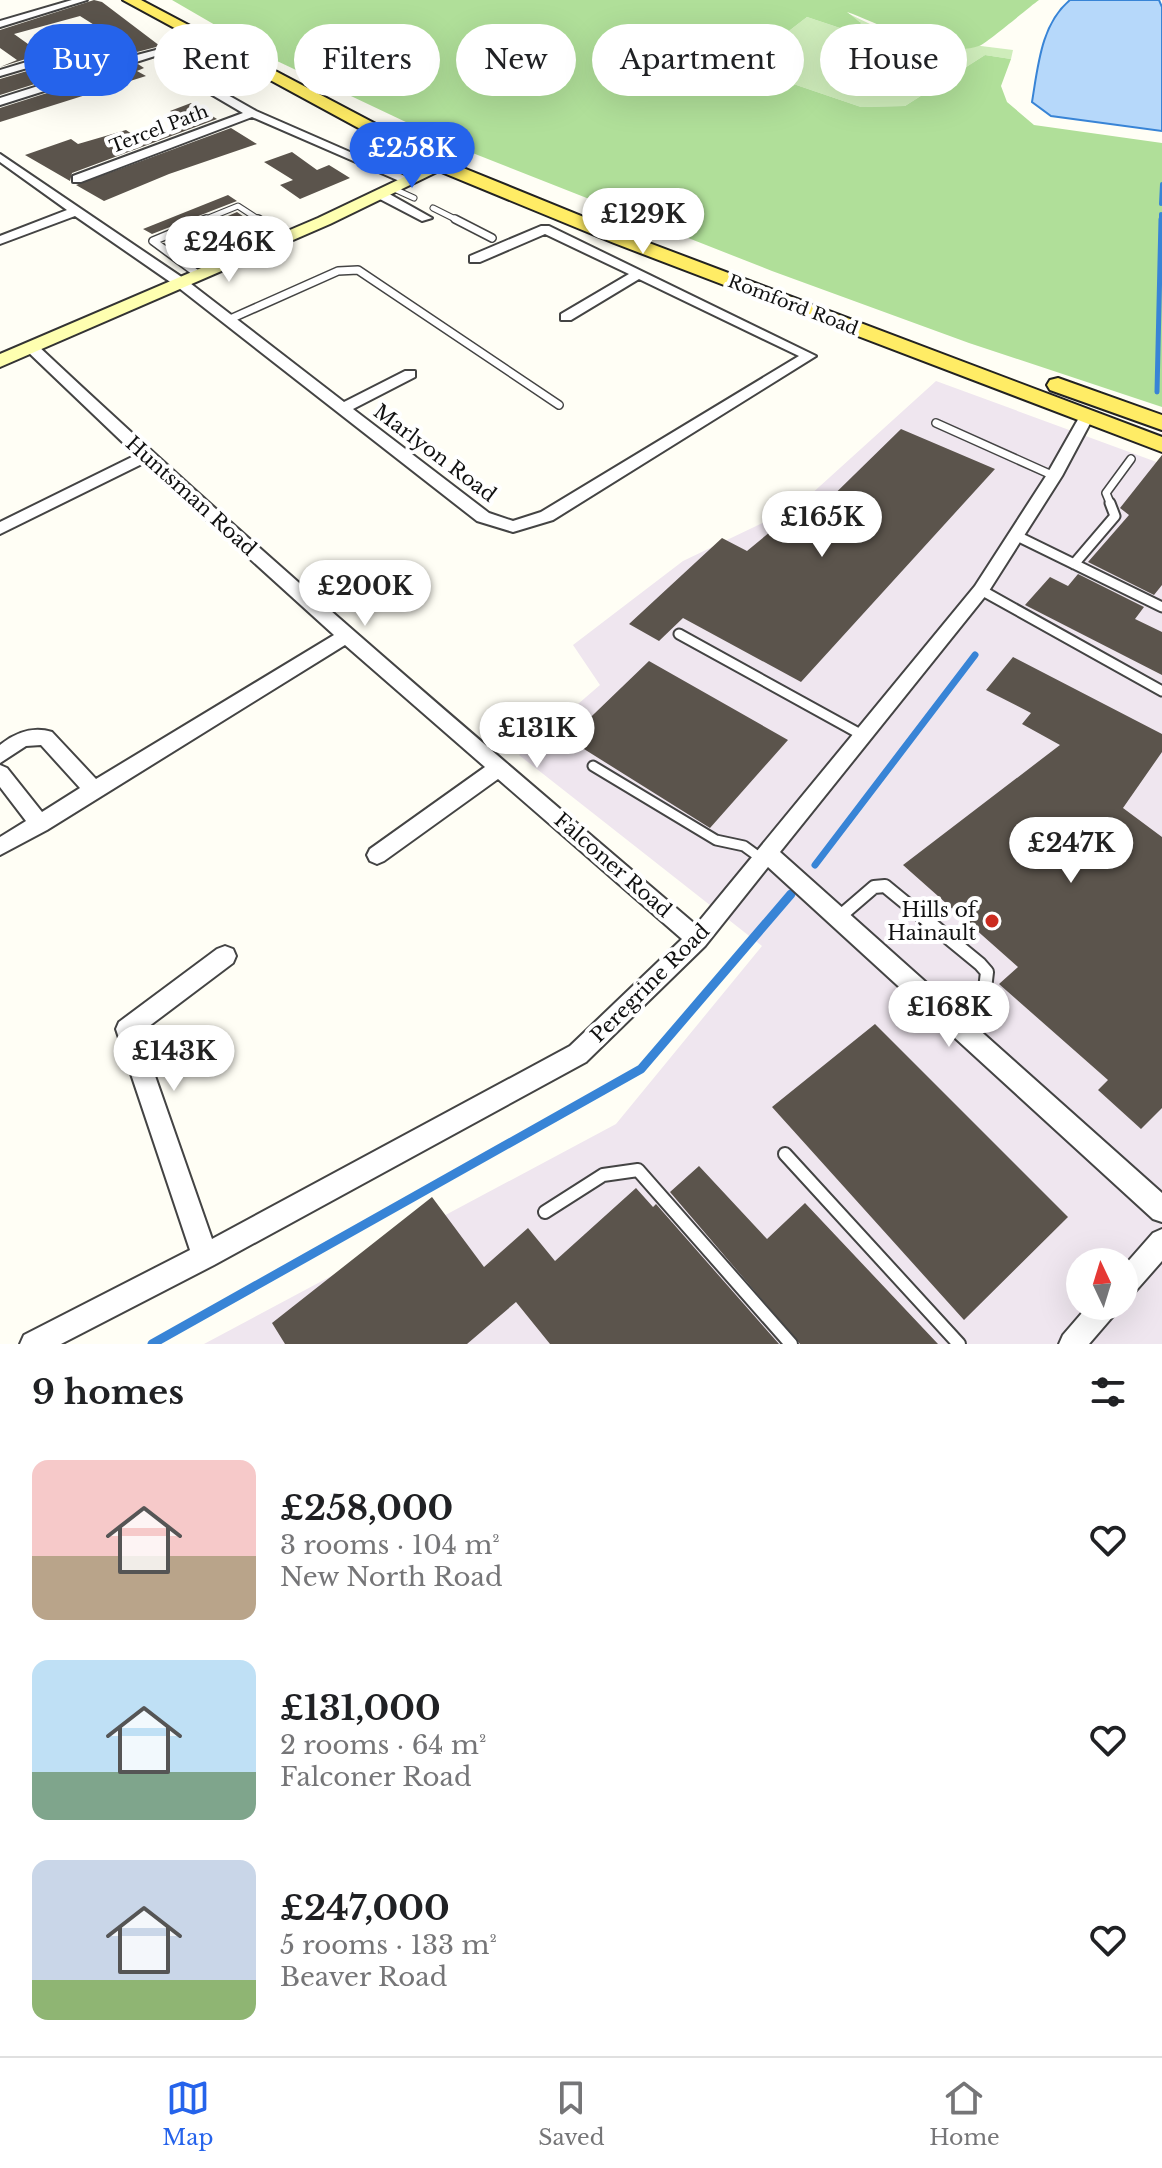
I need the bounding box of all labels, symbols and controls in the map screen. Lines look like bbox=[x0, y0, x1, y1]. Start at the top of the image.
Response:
chip: Buy bbox=[24, 24, 138, 96]
chip: Rent bbox=[154, 24, 278, 96]
chip: Filters bbox=[294, 24, 440, 96]
chip: New bbox=[456, 24, 576, 96]
chip: Apartment bbox=[592, 24, 804, 96]
chip: House bbox=[820, 24, 967, 96]
street label: Tercel Path bbox=[107, 100, 211, 158]
pin: £258K bbox=[356, 122, 468, 190]
text: £258K bbox=[368, 132, 456, 164]
pin: £129K bbox=[587, 188, 699, 256]
text: £129K bbox=[600, 198, 686, 230]
pin: £246K bbox=[173, 216, 285, 284]
text: £246K bbox=[183, 226, 275, 258]
street label: Romford Road bbox=[725, 270, 861, 340]
street label: Marlyon Road bbox=[369, 399, 501, 507]
street label: Huntsman Road bbox=[121, 431, 261, 561]
pin: £165K bbox=[766, 491, 878, 559]
text: £165K bbox=[780, 501, 864, 533]
pin: £200K bbox=[309, 560, 421, 628]
text: £200K bbox=[317, 570, 413, 602]
pin: £131K bbox=[481, 702, 593, 770]
text: £131K bbox=[497, 712, 577, 744]
street label: Falconer Road bbox=[550, 808, 676, 922]
pin: £247K bbox=[1015, 817, 1127, 885]
text: £247K bbox=[1027, 827, 1115, 859]
place label: Hills of Hainault bbox=[887, 898, 979, 945]
marker: Hills of Hainault bbox=[983, 912, 1001, 930]
street label: Peregrine Road bbox=[586, 919, 714, 1047]
pin: £168K bbox=[893, 981, 1005, 1049]
text: £168K bbox=[906, 991, 992, 1023]
pin: £143K bbox=[118, 1025, 230, 1093]
text: £143K bbox=[132, 1035, 216, 1067]
north arrow bbox=[1066, 1248, 1138, 1320]
map controls bbox=[1066, 1248, 1138, 1320]
icon: filters bbox=[1086, 1370, 1130, 1414]
text: 9 homes bbox=[32, 1371, 184, 1413]
text: £258,000 bbox=[280, 1487, 453, 1529]
icon: home bbox=[96, 1492, 192, 1588]
icon: heart bbox=[1086, 1518, 1130, 1562]
text: 3 rooms · 104 m² bbox=[280, 1529, 500, 1561]
text: New North Road bbox=[280, 1561, 503, 1593]
text: £131,000 bbox=[280, 1687, 441, 1729]
icon: home bbox=[96, 1692, 192, 1788]
icon: heart bbox=[1086, 1718, 1130, 1762]
text: 2 rooms · 64 m² bbox=[280, 1729, 486, 1761]
text: Falconer Road bbox=[280, 1761, 471, 1793]
text: £247,000 bbox=[280, 1887, 450, 1929]
icon: home bbox=[96, 1892, 192, 1988]
icon: heart bbox=[1086, 1918, 1130, 1962]
text: 5 rooms · 133 m² bbox=[280, 1929, 497, 1961]
text: Beaver Road bbox=[280, 1961, 447, 1993]
tab: Map bbox=[162, 2076, 213, 2151]
tab: Saved bbox=[538, 2076, 605, 2151]
tab: Home bbox=[929, 2076, 1000, 2151]

